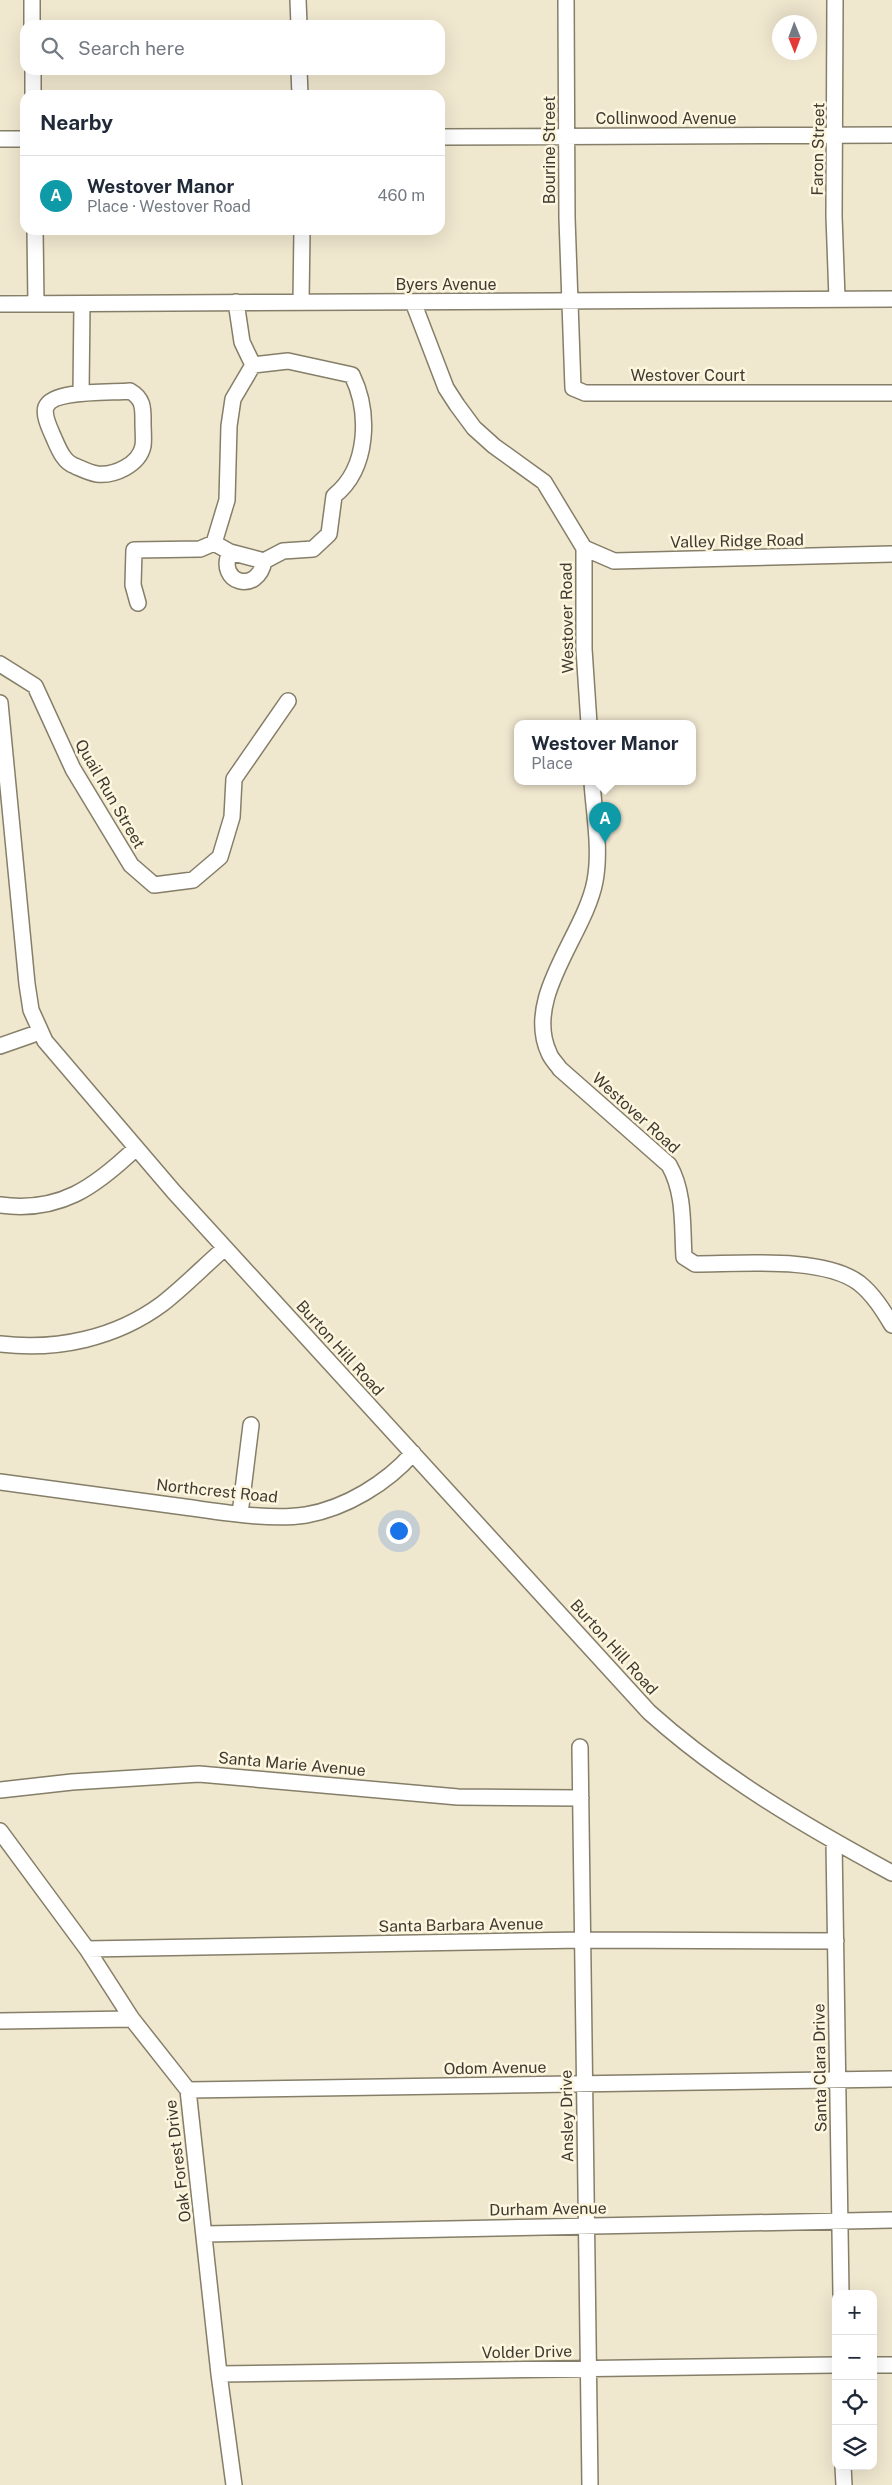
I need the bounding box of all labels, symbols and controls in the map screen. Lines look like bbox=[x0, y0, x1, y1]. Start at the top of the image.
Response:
north arrow bbox=[772, 15, 817, 60]
search box bbox=[20, 20, 445, 75]
icon: search bbox=[38, 34, 66, 62]
text: Search here bbox=[78, 37, 185, 59]
street label: Bourine Street bbox=[540, 96, 559, 204]
street label: Faron Street bbox=[808, 102, 828, 196]
street label: Collinwood Avenue bbox=[595, 109, 737, 128]
text: Nearby bbox=[40, 110, 113, 135]
text: Westover Manor bbox=[87, 175, 234, 197]
text: A bbox=[50, 186, 62, 205]
text: 460 m bbox=[378, 186, 425, 205]
text: Place · Westover Road bbox=[87, 197, 251, 216]
street label: Byers Avenue bbox=[395, 275, 497, 294]
street label: Westover Court bbox=[630, 366, 746, 385]
street label: Valley Ridge Road bbox=[670, 530, 804, 552]
street label: Westover Road bbox=[557, 562, 577, 674]
popup bbox=[514, 720, 696, 785]
text: Westover Manor bbox=[531, 732, 679, 754]
street label: Quail Run Street bbox=[71, 736, 149, 852]
text: Place bbox=[531, 754, 573, 773]
pin: A bbox=[589, 802, 621, 843]
street label: Westover Road bbox=[588, 1069, 684, 1157]
street label: Burton Hill Road bbox=[292, 1296, 388, 1400]
street label: Northcrest Road bbox=[155, 1475, 279, 1507]
your location bbox=[386, 1518, 412, 1544]
street label: Burton Hill Road bbox=[566, 1595, 662, 1699]
street label: Santa Marie Avenue bbox=[217, 1748, 367, 1780]
street label: Santa Barbara Avenue bbox=[378, 1914, 544, 1936]
street label: Santa Clara Drive bbox=[809, 2003, 831, 2133]
street label: Odom Avenue bbox=[443, 2058, 547, 2078]
street label: Ansley Drive bbox=[557, 2069, 577, 2163]
street label: Oak Forest Drive bbox=[161, 2099, 195, 2223]
street label: Durham Avenue bbox=[489, 2198, 607, 2220]
map controls bbox=[832, 2290, 877, 2470]
button: + bbox=[832, 2290, 877, 2335]
button: − bbox=[832, 2335, 877, 2380]
street label: Volder Drive bbox=[482, 2342, 572, 2362]
button: locate bbox=[832, 2380, 877, 2425]
button: layers bbox=[832, 2425, 877, 2470]

